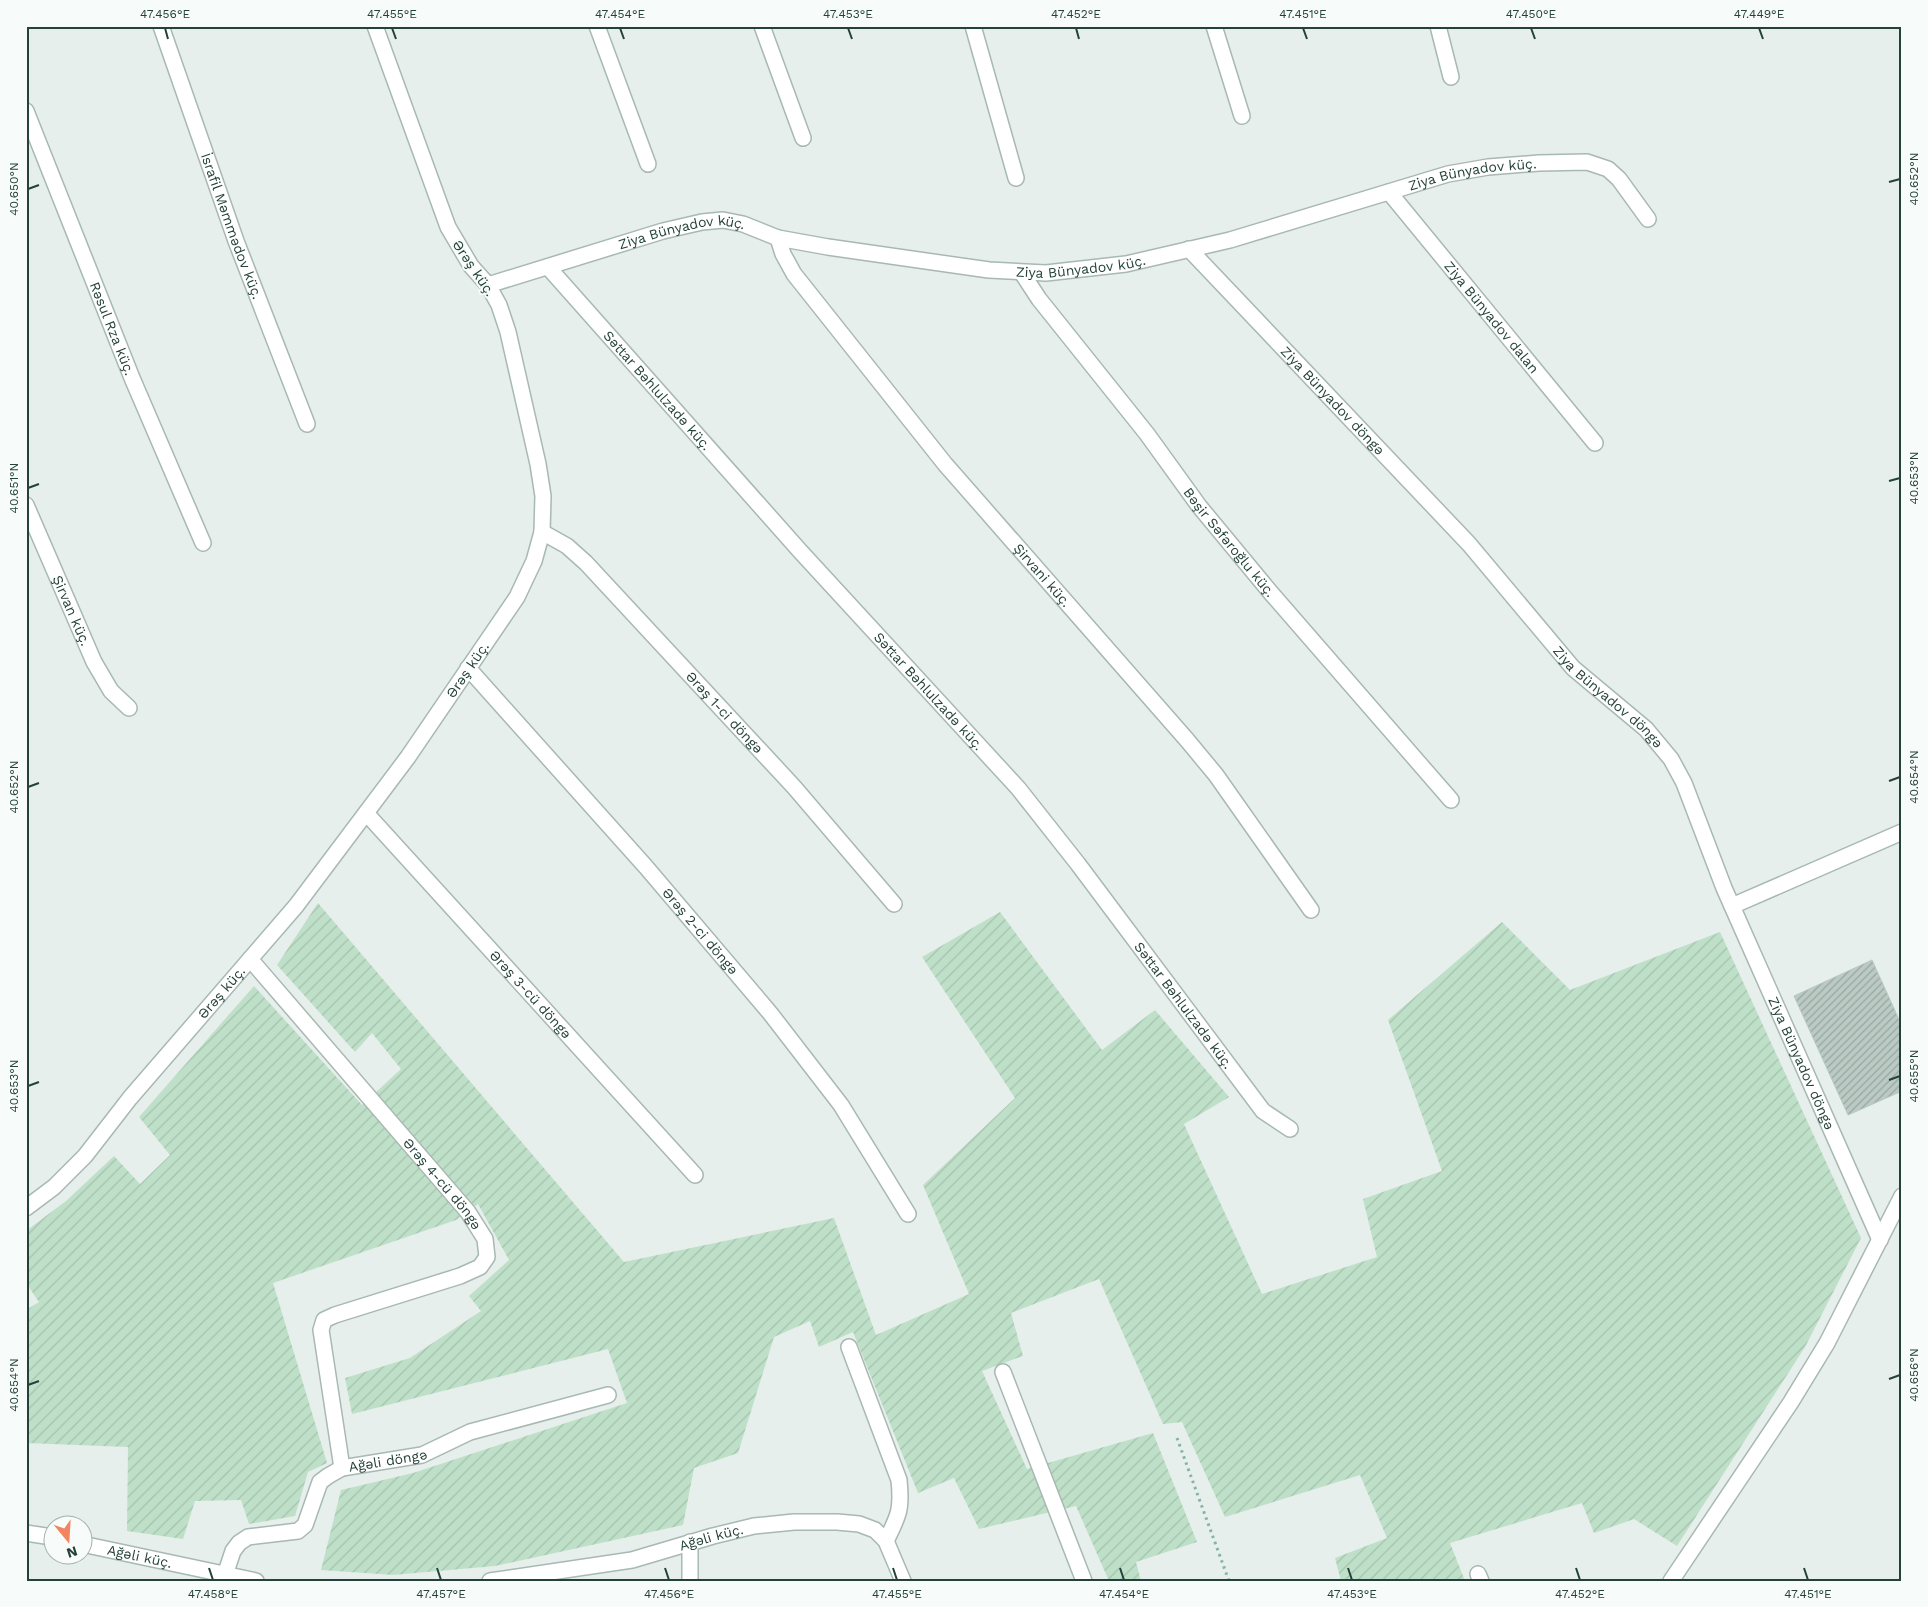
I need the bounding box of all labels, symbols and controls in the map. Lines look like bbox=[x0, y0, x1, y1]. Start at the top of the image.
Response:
text: 47.456°E bbox=[140, 7, 190, 21]
text: 47.455°E bbox=[367, 7, 417, 21]
text: 47.454°E bbox=[595, 7, 645, 21]
text: 47.453°E bbox=[823, 7, 873, 21]
text: 47.452°E bbox=[1051, 7, 1101, 21]
text: 47.451°E bbox=[1279, 7, 1327, 21]
text: 47.450°E bbox=[1506, 7, 1557, 21]
text: 47.449°E bbox=[1734, 7, 1785, 21]
street label: İsrafil Məmmədov küç. bbox=[198, 151, 266, 301]
text: 40.652°N bbox=[1907, 152, 1921, 206]
street label: Ziya Bünyadov küç. bbox=[1406, 155, 1537, 194]
text: 40.650°N bbox=[7, 162, 21, 216]
street label: Ziya Bünyadov küç. bbox=[616, 212, 748, 252]
street label: Ərəş küç. bbox=[450, 237, 498, 299]
street label: Ziya Bünyadov küç. bbox=[1016, 252, 1147, 281]
street label: Ziya Bünyadov dalan bbox=[1441, 258, 1542, 376]
street label: Rəsul Rza küç. bbox=[87, 279, 138, 377]
street label: Səttar Bəhlulzadə küç. bbox=[600, 327, 715, 453]
street label: Ziya Bünyadov döngə bbox=[1278, 343, 1388, 458]
text: 40.653°N bbox=[1907, 451, 1921, 505]
text: 40.651°N bbox=[7, 463, 21, 513]
street label: Bəşir Səfəroğlu küç. bbox=[1180, 484, 1279, 600]
street label: Şirvani küç. bbox=[1010, 540, 1074, 610]
street label: Şirvan küç. bbox=[49, 573, 94, 648]
street label: Səttar Bəhlulzadə küç. bbox=[871, 629, 987, 753]
street label: Ərəş küç. bbox=[443, 639, 492, 701]
street label: Ziya Bünyadov döngə bbox=[1550, 643, 1666, 751]
street label: Ərəş 1-ci döngə bbox=[683, 668, 767, 757]
text: 40.654°N bbox=[1907, 750, 1921, 804]
text: 40.652°N bbox=[7, 760, 21, 814]
street label: Ərəş 2-ci döngə bbox=[659, 885, 742, 978]
street label: Səttar Bəhlulzadə küç. bbox=[1131, 939, 1236, 1072]
street label: Ərəş 3-cü döngə bbox=[487, 947, 575, 1042]
street label: Ərəş küç. bbox=[194, 963, 248, 1022]
street label: Ziya Bünyadov döngə bbox=[1765, 994, 1838, 1132]
text: 40.655°N bbox=[1907, 1049, 1921, 1103]
text: 40.653°N bbox=[7, 1059, 21, 1113]
street label: Ərəş 4-cü döngə bbox=[400, 1135, 485, 1232]
text: 40.656°N bbox=[1907, 1348, 1921, 1402]
text: 40.654°N bbox=[7, 1358, 21, 1412]
street label: Ağəli döngə bbox=[347, 1446, 430, 1475]
north arrow bbox=[42, 1514, 92, 1564]
street label: Ağəli küç. bbox=[677, 1521, 745, 1554]
street label: Ağəli küç. bbox=[106, 1542, 174, 1571]
text: N bbox=[65, 1543, 79, 1562]
text: 47.458°E bbox=[188, 1587, 238, 1601]
text: 47.457°E bbox=[416, 1587, 466, 1601]
text: 47.456°E bbox=[644, 1587, 694, 1601]
text: 47.455°E bbox=[872, 1587, 922, 1601]
text: 47.454°E bbox=[1099, 1587, 1149, 1601]
text: 47.453°E bbox=[1327, 1587, 1377, 1601]
text: 47.452°E bbox=[1555, 1587, 1605, 1601]
text: 47.451°E bbox=[1784, 1587, 1832, 1601]

